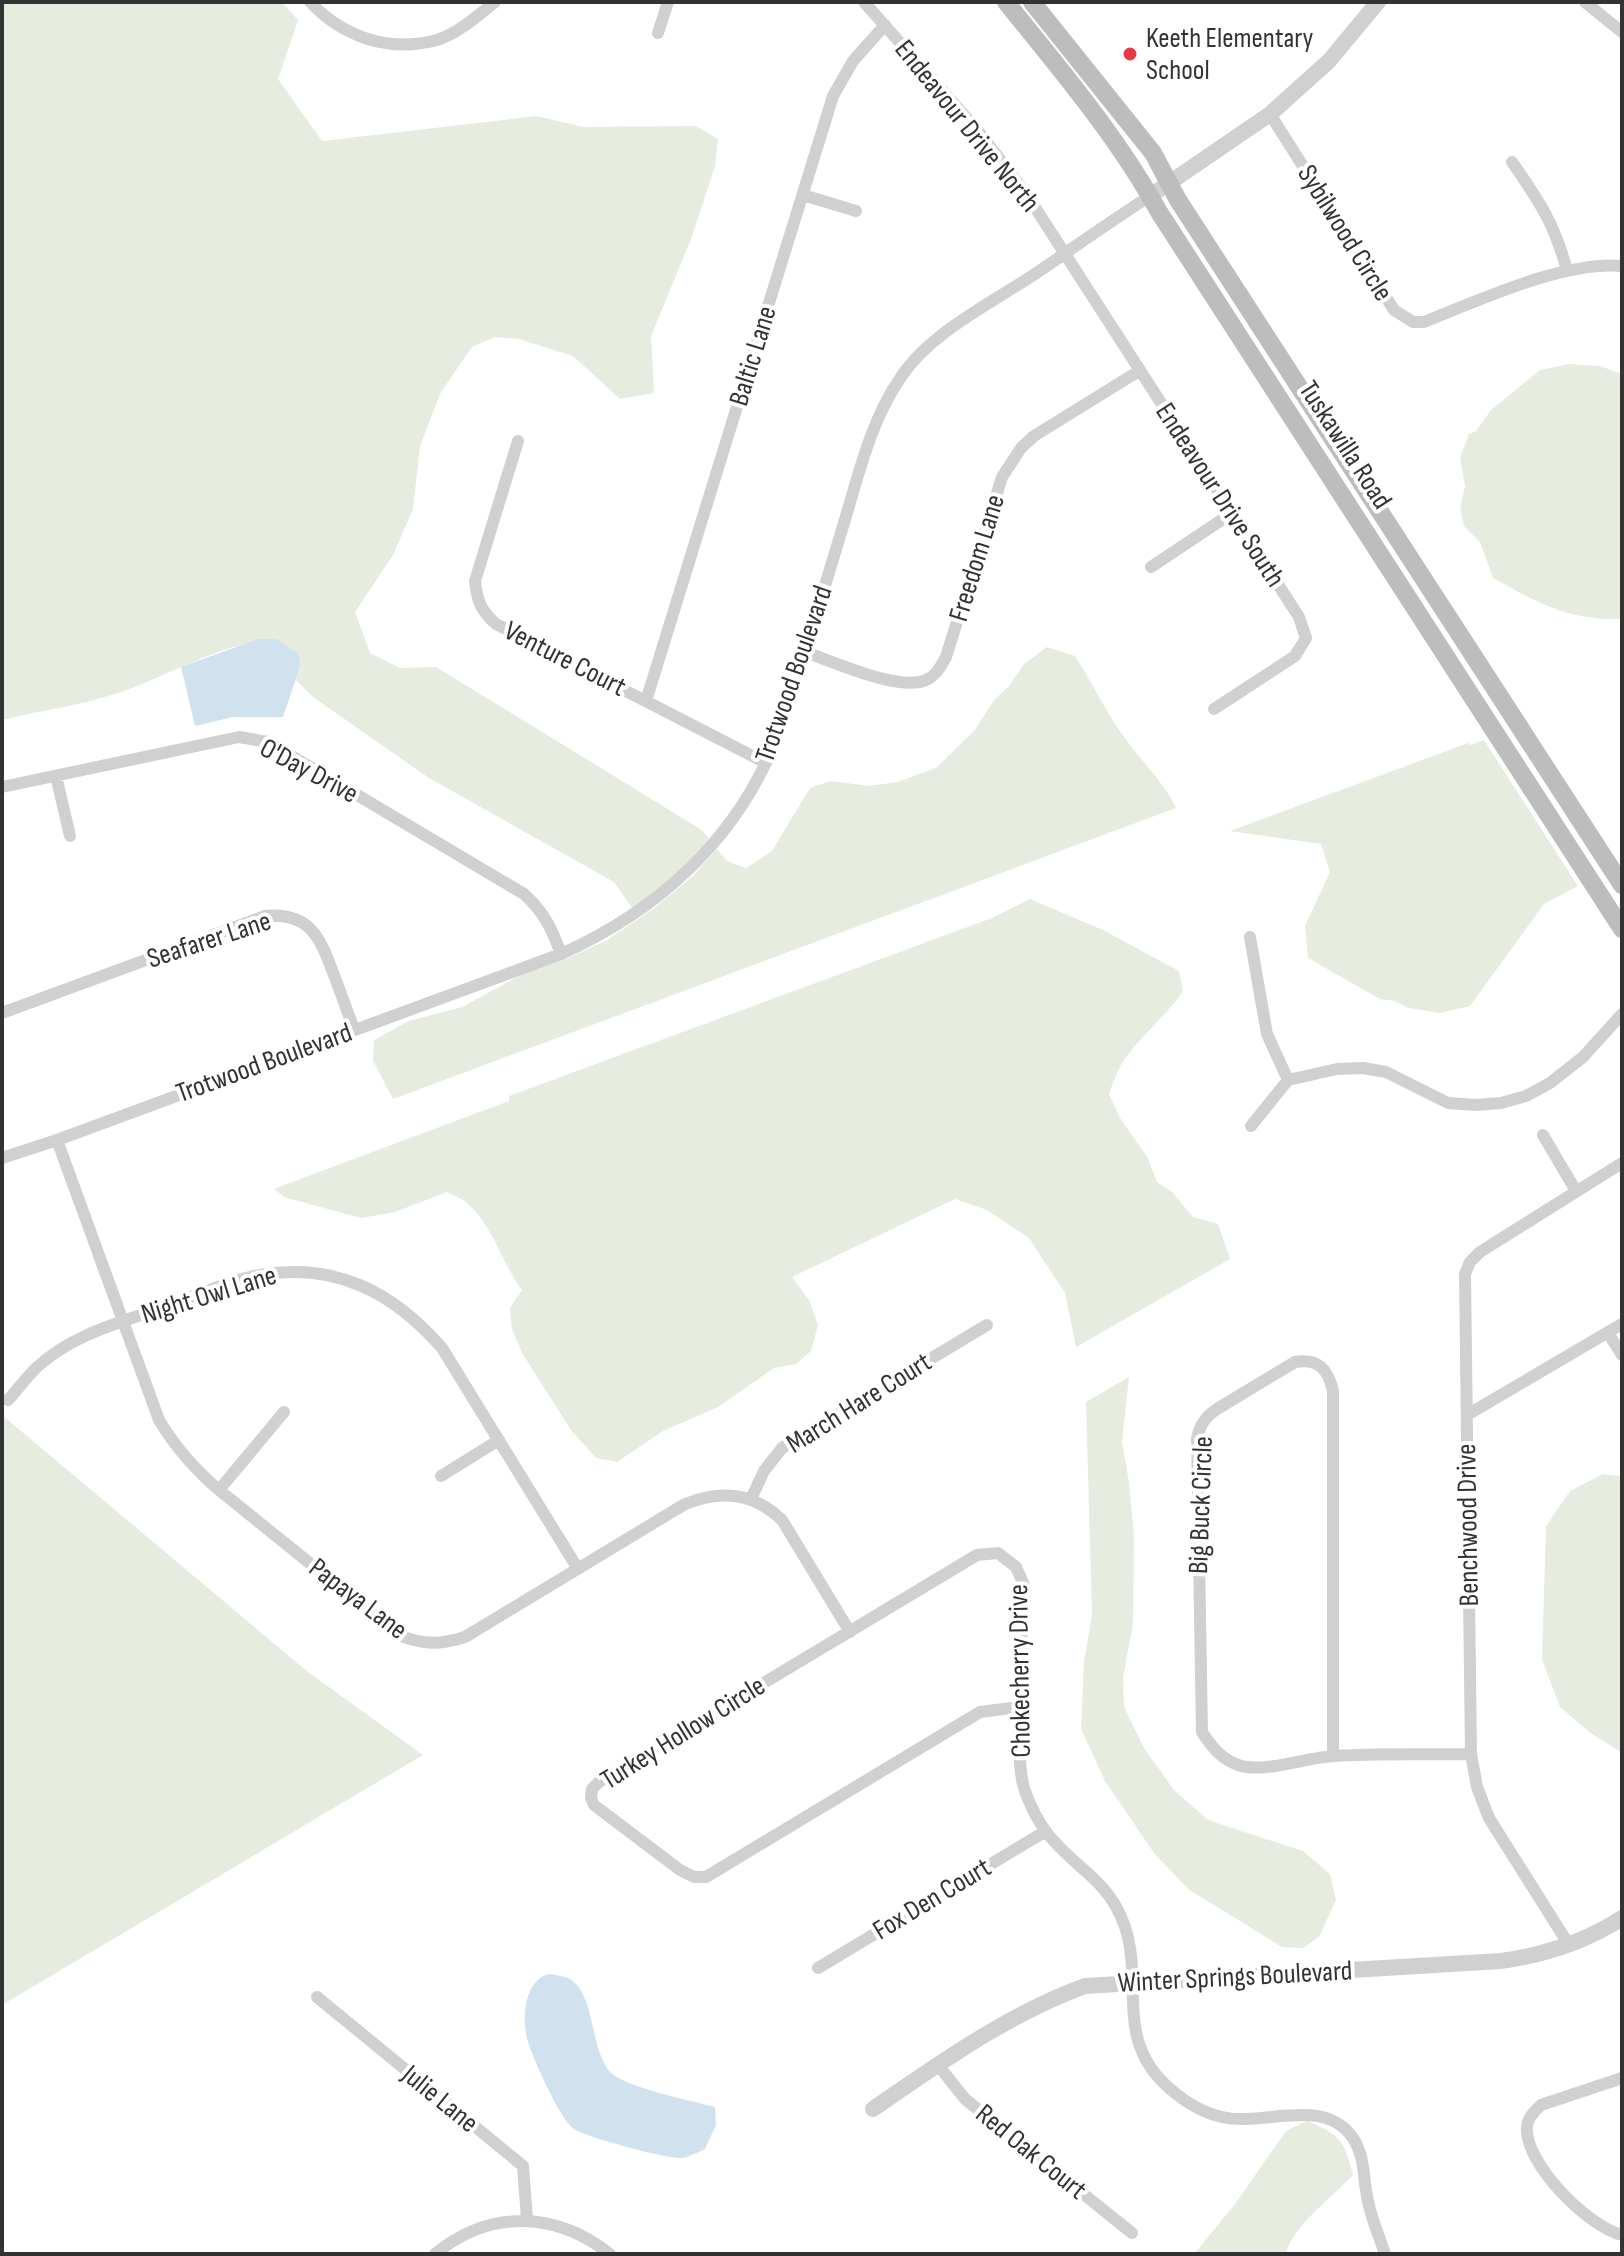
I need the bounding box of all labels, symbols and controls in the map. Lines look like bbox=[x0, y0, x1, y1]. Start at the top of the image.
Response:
place label: Keeth Elementary School bbox=[1146, 22, 1313, 87]
street label: Endeavour Drive North bbox=[888, 33, 1046, 219]
marker: Keeth Elementary School bbox=[1121, 45, 1139, 63]
street label: Sybilwood Circle bbox=[1290, 159, 1400, 307]
street label: Baltic Lane bbox=[722, 302, 784, 410]
street label: Tuskawilla Road bbox=[1291, 375, 1399, 515]
street label: Endeavour Drive South bbox=[1148, 397, 1292, 593]
street label: Freedom Lane bbox=[942, 491, 1012, 625]
street label: Trotwood Boulevard bbox=[748, 581, 840, 767]
street label: Venture Court bbox=[499, 614, 631, 704]
street label: O'Day Drive bbox=[254, 731, 364, 811]
street label: Seafarer Lane bbox=[143, 904, 275, 976]
street label: Trotwood Boulevard bbox=[172, 1016, 356, 1110]
street label: Night Owl Lane bbox=[138, 1259, 280, 1331]
street label: March Hare Court bbox=[780, 1345, 938, 1461]
street label: Big Buck Circle bbox=[1182, 1436, 1220, 1574]
street label: Benchwood Drive bbox=[1450, 1443, 1486, 1607]
street label: Papaya Lane bbox=[302, 1551, 414, 1647]
street label: Chokecherry Drive bbox=[1002, 1584, 1038, 1758]
street label: Turkey Hollow Circle bbox=[595, 1669, 771, 1797]
street label: Fox Den Court bbox=[867, 1851, 997, 1947]
street label: Winter Springs Boulevard bbox=[1117, 1954, 1353, 2000]
street label: Julie Lane bbox=[394, 2058, 485, 2140]
street label: Red Oak Court bbox=[969, 2097, 1093, 2207]

